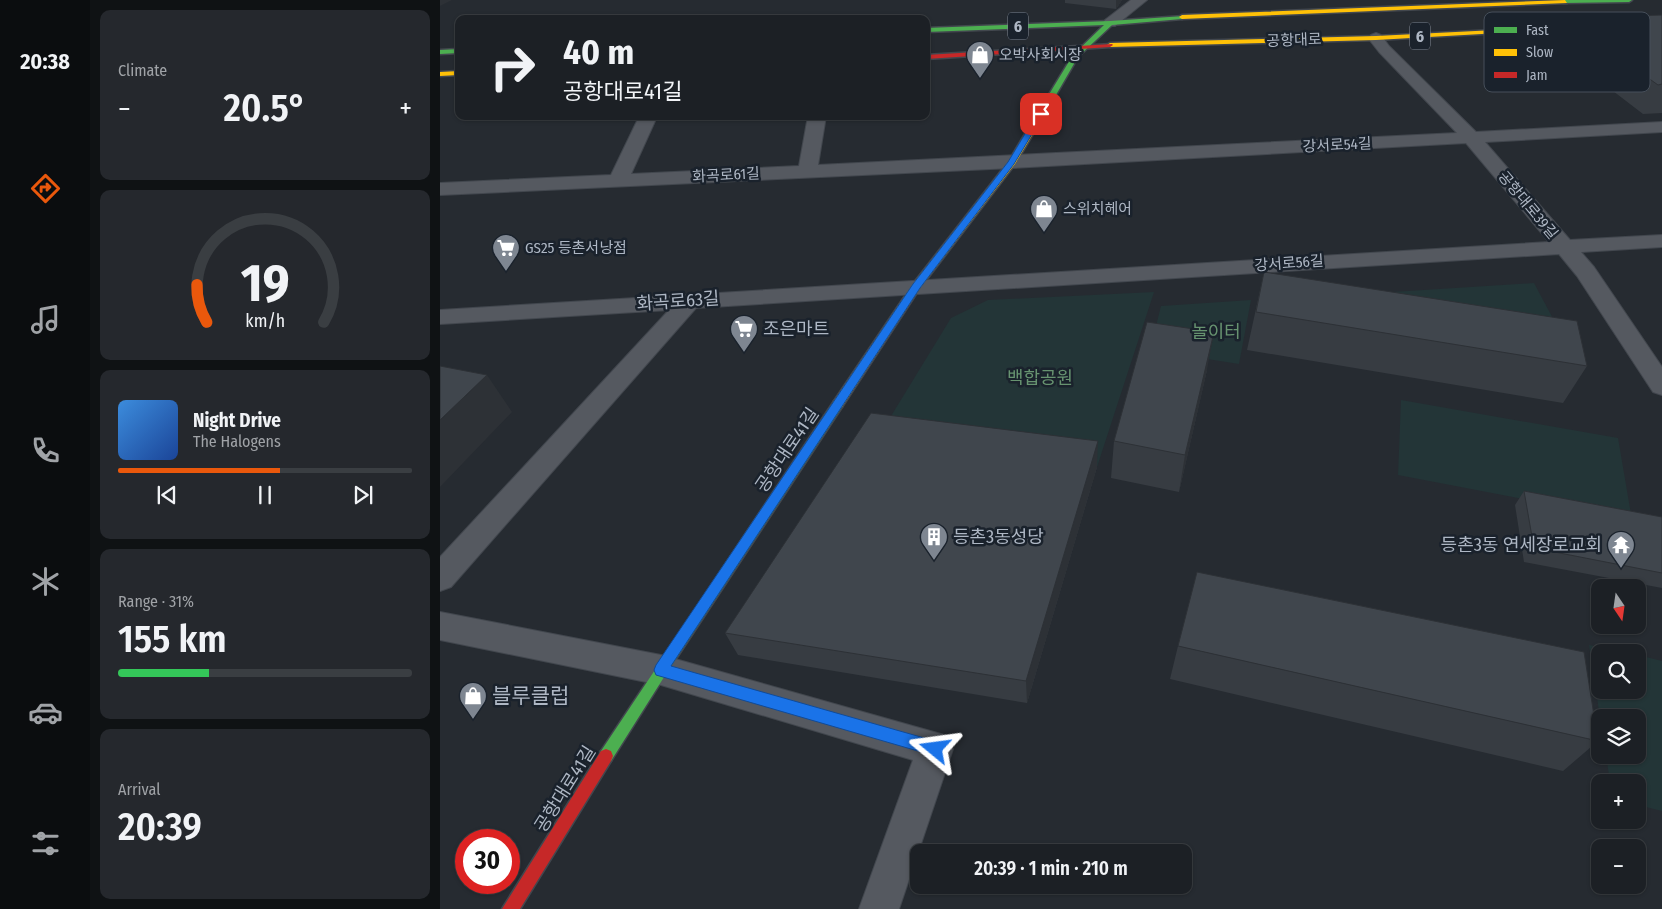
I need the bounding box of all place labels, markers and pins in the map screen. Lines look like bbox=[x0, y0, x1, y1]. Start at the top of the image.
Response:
shop icon: 오박사회시장 bbox=[965, 40, 995, 79]
place label: 오박사회시장 bbox=[999, 46, 1082, 64]
pin bbox=[1020, 93, 1062, 135]
shop icon: 스위치헤어 bbox=[1029, 194, 1059, 233]
place label: 스위치헤어 bbox=[1063, 200, 1132, 218]
supermarket icon: GS25 등촌서낭점 bbox=[491, 233, 521, 272]
place label: GS25 등촌서낭점 bbox=[525, 239, 627, 257]
supermarket icon: 조은마트 bbox=[729, 314, 759, 353]
place label: 조은마트 bbox=[763, 318, 829, 340]
building icon: 등촌3동성당 bbox=[919, 522, 949, 561]
place label: 등촌3동성당 bbox=[953, 526, 1044, 548]
temple icon: 등촌3동 연세장로교회 bbox=[1606, 530, 1636, 569]
place label: 등촌3동 연세장로교회 bbox=[1441, 534, 1602, 556]
shop icon: 블루클럽 bbox=[458, 681, 488, 720]
place label: 블루클럽 bbox=[492, 683, 569, 709]

